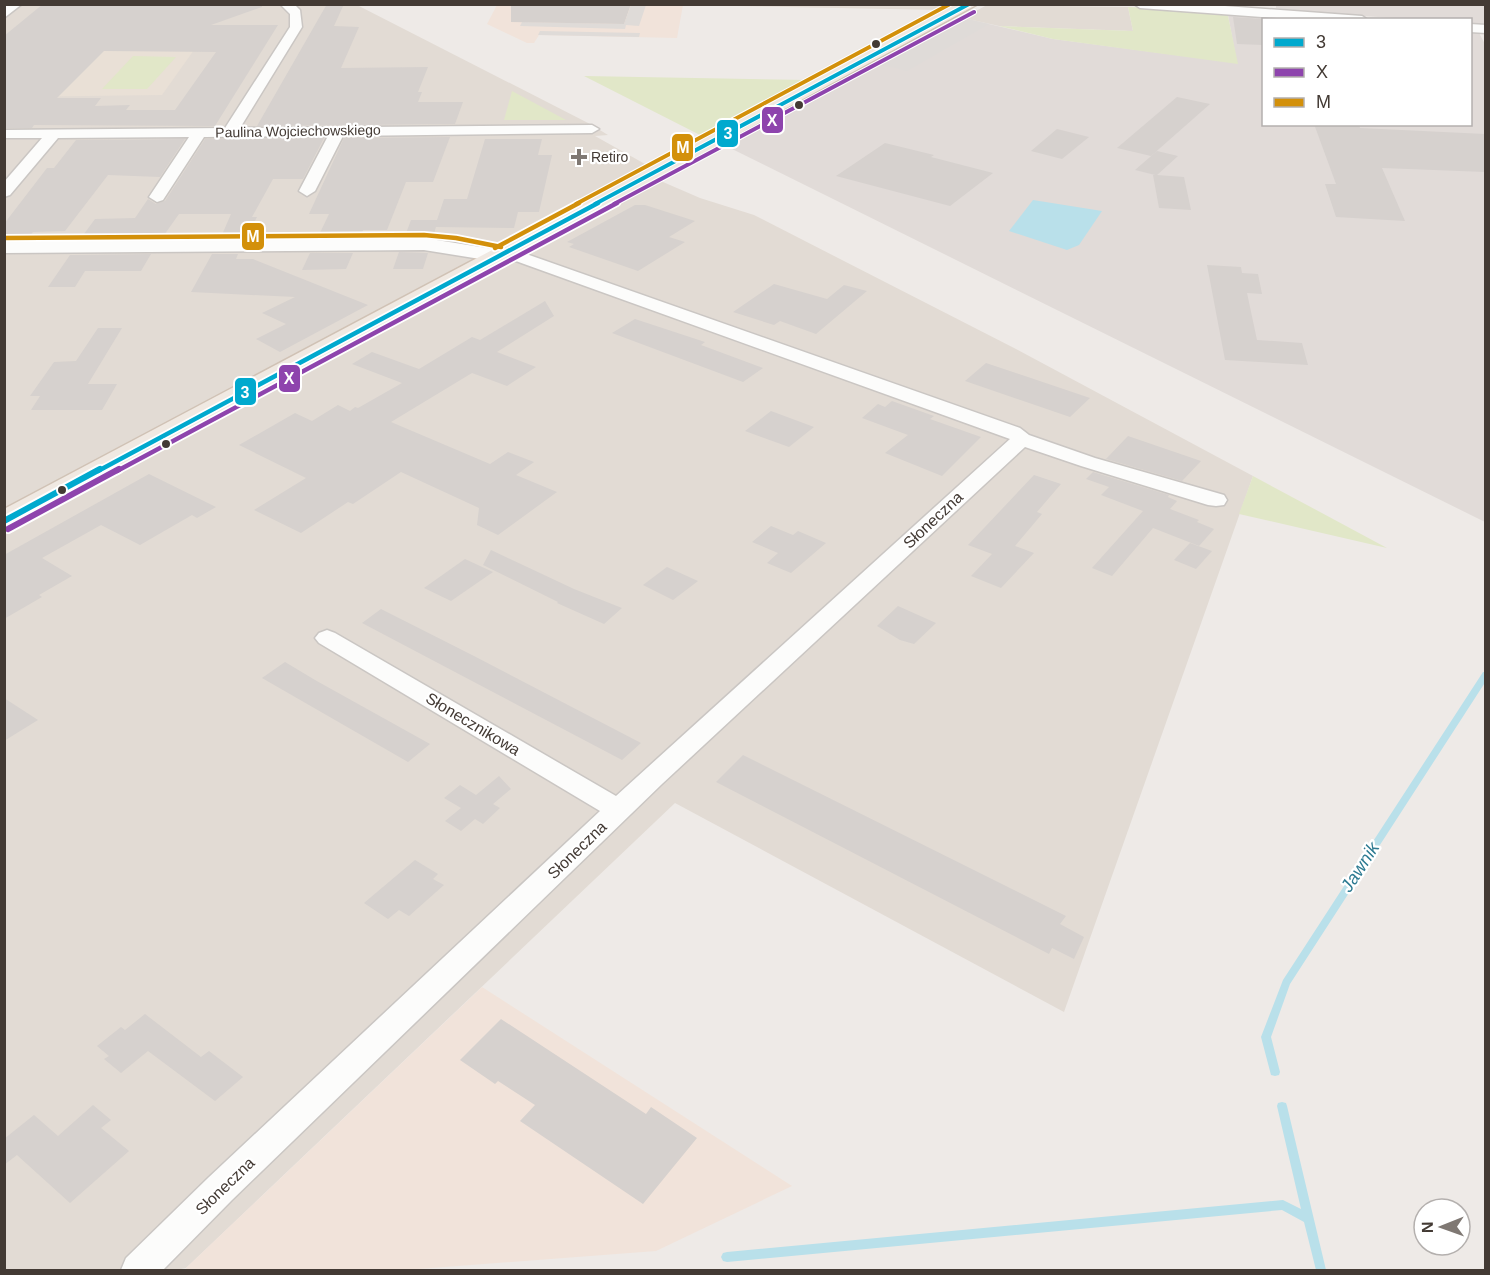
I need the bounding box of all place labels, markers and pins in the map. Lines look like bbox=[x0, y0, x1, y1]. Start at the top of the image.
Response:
unlabelled marker bbox=[870, 38, 882, 50]
unlabelled marker bbox=[793, 99, 805, 111]
place label: Retiro bbox=[591, 149, 629, 165]
marker: Retiro bbox=[572, 150, 586, 164]
unlabelled marker bbox=[160, 438, 172, 450]
unlabelled marker bbox=[56, 484, 68, 496]

